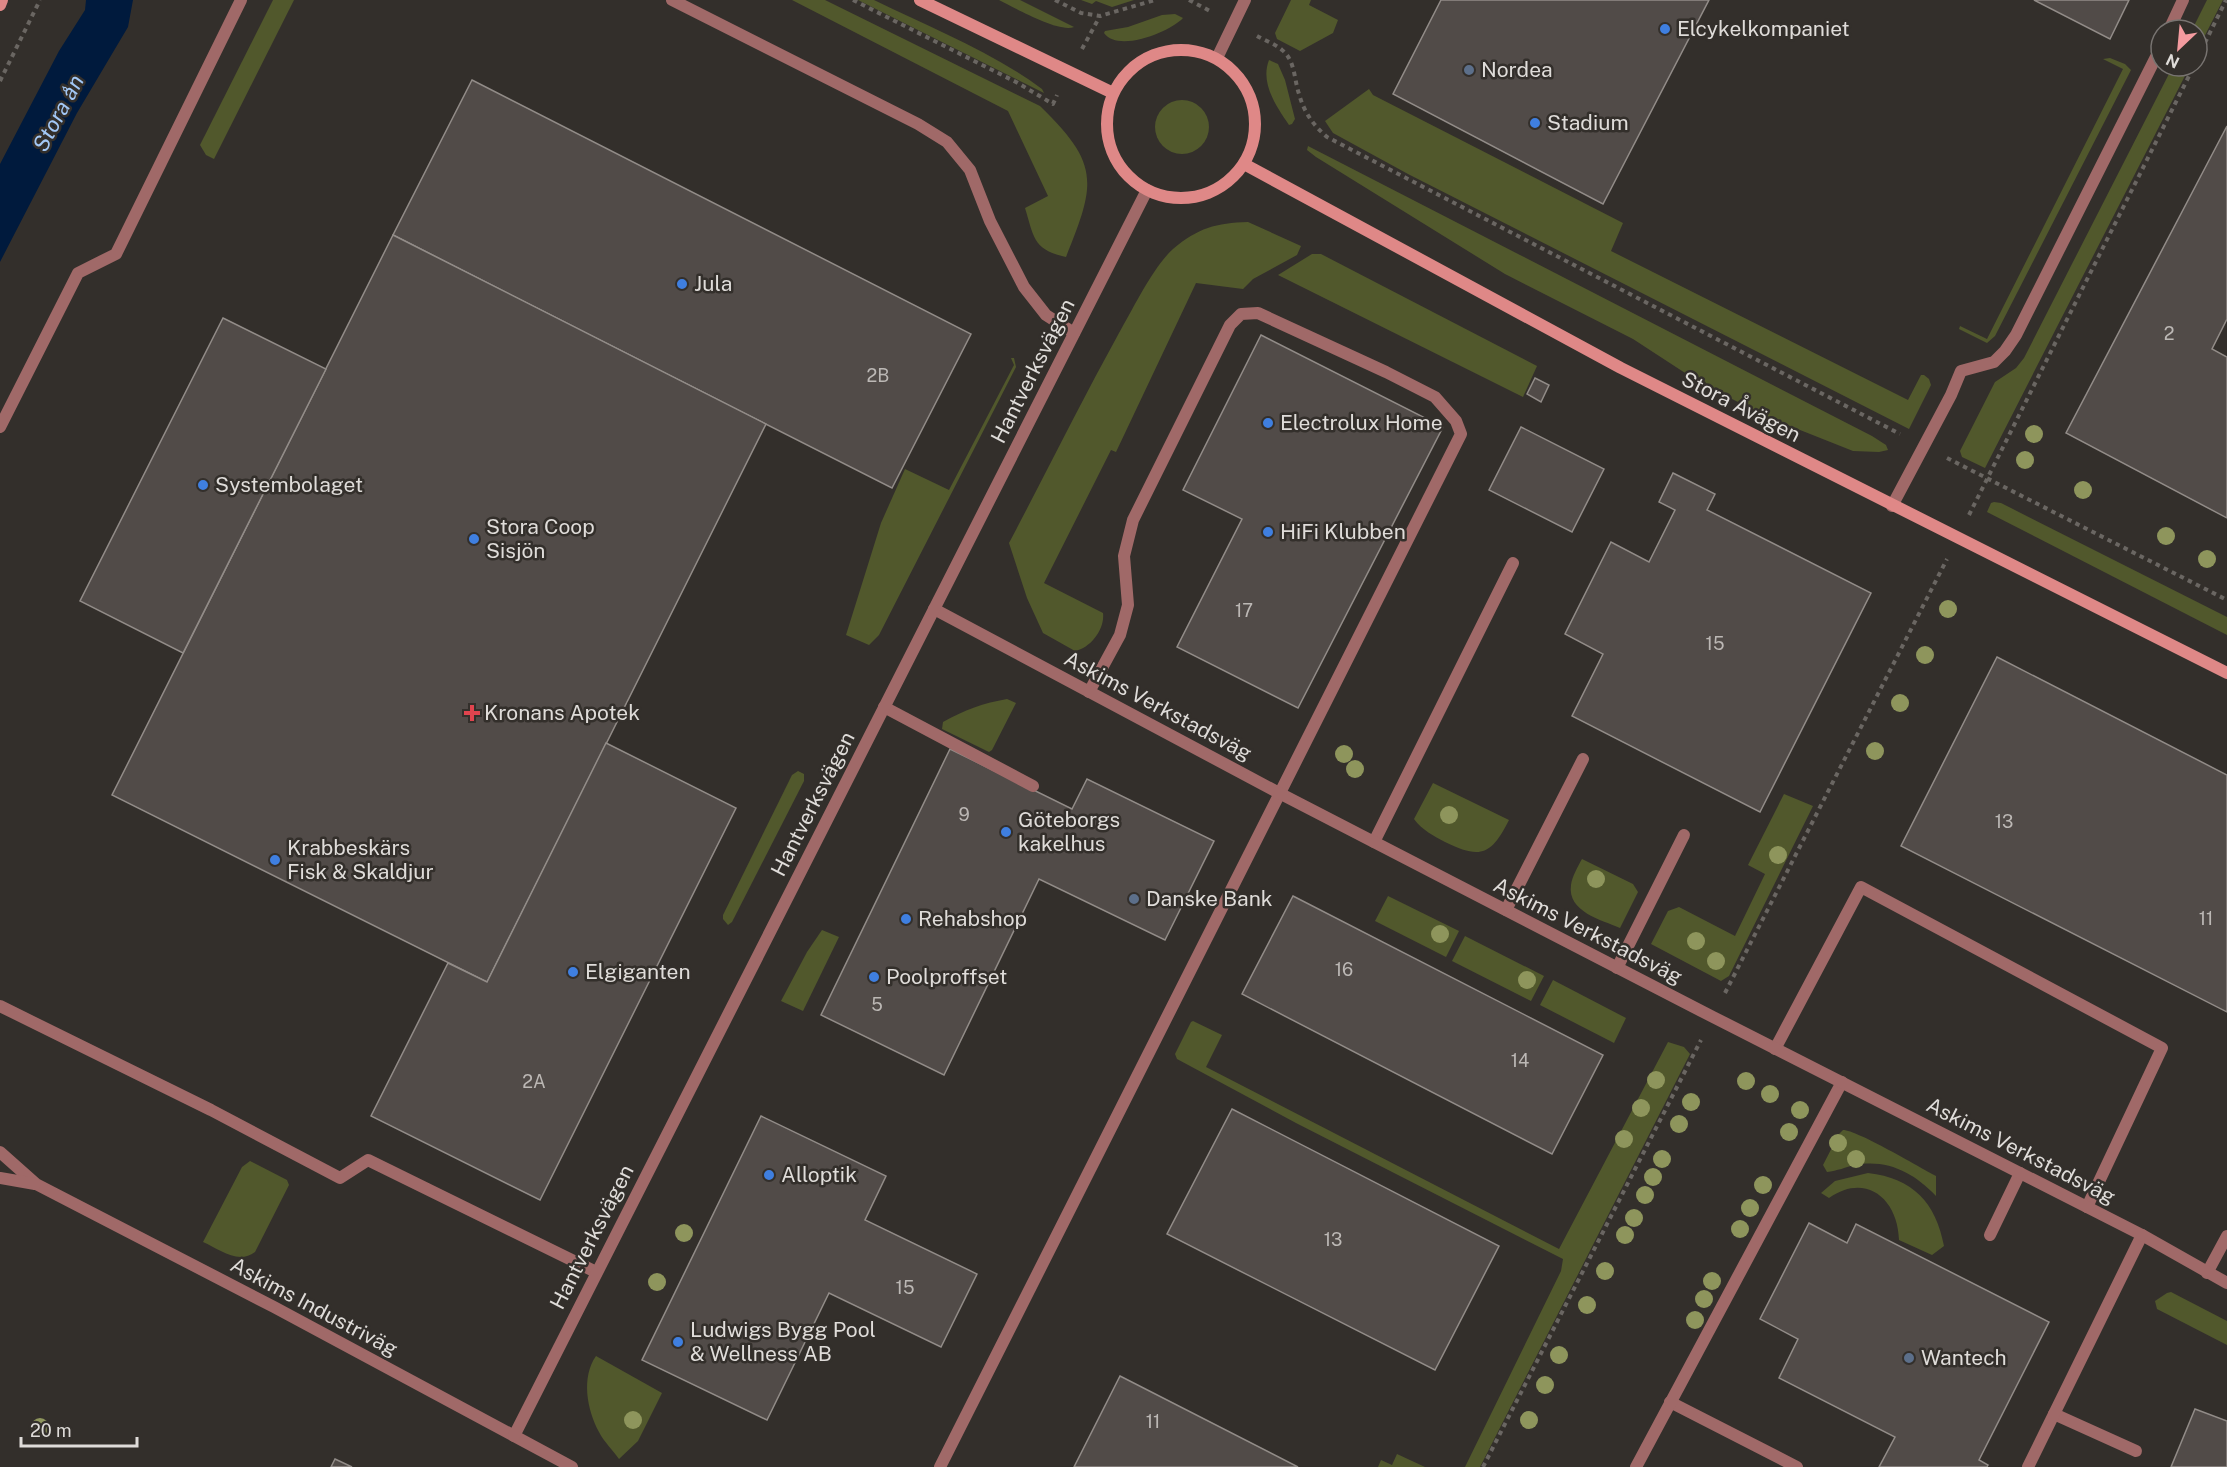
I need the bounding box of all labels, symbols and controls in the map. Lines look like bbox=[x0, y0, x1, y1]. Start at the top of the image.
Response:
place label: Elcykelkompaniet bbox=[1677, 16, 1850, 41]
north arrow bbox=[2149, 18, 2209, 78]
marker: Elcykelkompaniet bbox=[1658, 22, 1672, 36]
text: N bbox=[2163, 50, 2182, 72]
place label: Nordea bbox=[1481, 57, 1553, 82]
marker: Nordea bbox=[1462, 63, 1476, 77]
water label: Stora ån bbox=[27, 70, 89, 156]
place label: Stadium bbox=[1547, 110, 1629, 135]
marker: Stadium bbox=[1528, 116, 1542, 130]
place label: Jula bbox=[694, 271, 732, 296]
marker: Jula bbox=[675, 277, 689, 291]
street label: Hantverksvägen bbox=[985, 294, 1080, 447]
house number: 2 bbox=[2164, 323, 2174, 344]
house number: 2B bbox=[867, 365, 889, 386]
street label: Stora Åvägen bbox=[1677, 365, 1805, 447]
place label: Electrolux Home bbox=[1280, 410, 1443, 435]
marker: Electrolux Home bbox=[1261, 416, 1275, 430]
place label: Systembolaget bbox=[215, 472, 363, 497]
marker: Systembolaget bbox=[196, 478, 210, 492]
place label: Stora Coop Sisjön bbox=[486, 514, 595, 563]
place label: HiFi Klubben bbox=[1280, 519, 1406, 544]
marker: HiFi Klubben bbox=[1261, 525, 1275, 539]
marker: Stora Coop Sisjön bbox=[467, 532, 481, 546]
house number: 17 bbox=[1235, 600, 1253, 621]
house number: 15 bbox=[1706, 633, 1724, 654]
street label: Askims Verkstadsväg bbox=[1060, 646, 1256, 766]
place label: Kronans Apotek bbox=[484, 700, 640, 725]
marker: Kronans Apotek bbox=[465, 706, 479, 720]
street label: Hantverksvägen bbox=[765, 727, 860, 880]
house number: 9 bbox=[958, 804, 970, 825]
place label: Göteborgs kakelhus bbox=[1018, 807, 1120, 856]
house number: 13 bbox=[1995, 811, 2013, 832]
marker: Göteborgs kakelhus bbox=[999, 825, 1013, 839]
place label: Krabbeskärs Fisk & Skaldjur bbox=[287, 835, 434, 884]
marker: Krabbeskärs Fisk & Skaldjur bbox=[268, 853, 282, 867]
street label: Askims Verkstadsväg bbox=[1490, 872, 1687, 989]
place label: Danske Bank bbox=[1146, 886, 1273, 911]
marker: Danske Bank bbox=[1127, 892, 1141, 906]
place label: Rehabshop bbox=[918, 906, 1027, 931]
house number: 11 bbox=[2199, 908, 2213, 929]
marker: Rehabshop bbox=[899, 912, 913, 926]
place label: Elgiganten bbox=[585, 959, 691, 984]
house number: 16 bbox=[1335, 959, 1353, 980]
place label: Poolproffset bbox=[886, 964, 1007, 989]
marker: Elgiganten bbox=[566, 965, 580, 979]
marker: Poolproffset bbox=[867, 970, 881, 984]
house number: 5 bbox=[871, 994, 883, 1015]
house number: 14 bbox=[1511, 1050, 1529, 1071]
house number: 2A bbox=[522, 1071, 546, 1092]
street label: Askims Verkstadsväg bbox=[1923, 1092, 2120, 1209]
street label: Hantverksvägen bbox=[544, 1160, 639, 1313]
place label: Alloptik bbox=[781, 1162, 857, 1187]
marker: Alloptik bbox=[762, 1168, 776, 1182]
house number: 13 bbox=[1324, 1229, 1342, 1250]
street label: Askims Industriväg bbox=[226, 1252, 402, 1361]
house number: 15 bbox=[896, 1277, 914, 1298]
place label: Ludwigs Bygg Pool & Wellness AB bbox=[690, 1317, 876, 1366]
marker: Ludwigs Bygg Pool & Wellness AB bbox=[671, 1335, 685, 1349]
place label: Wantech bbox=[1921, 1345, 2007, 1370]
marker: Wantech bbox=[1902, 1351, 1916, 1365]
scale bar bbox=[21, 1410, 136, 1448]
house number: 11 bbox=[1146, 1411, 1160, 1432]
text: 20 m bbox=[30, 1420, 72, 1441]

